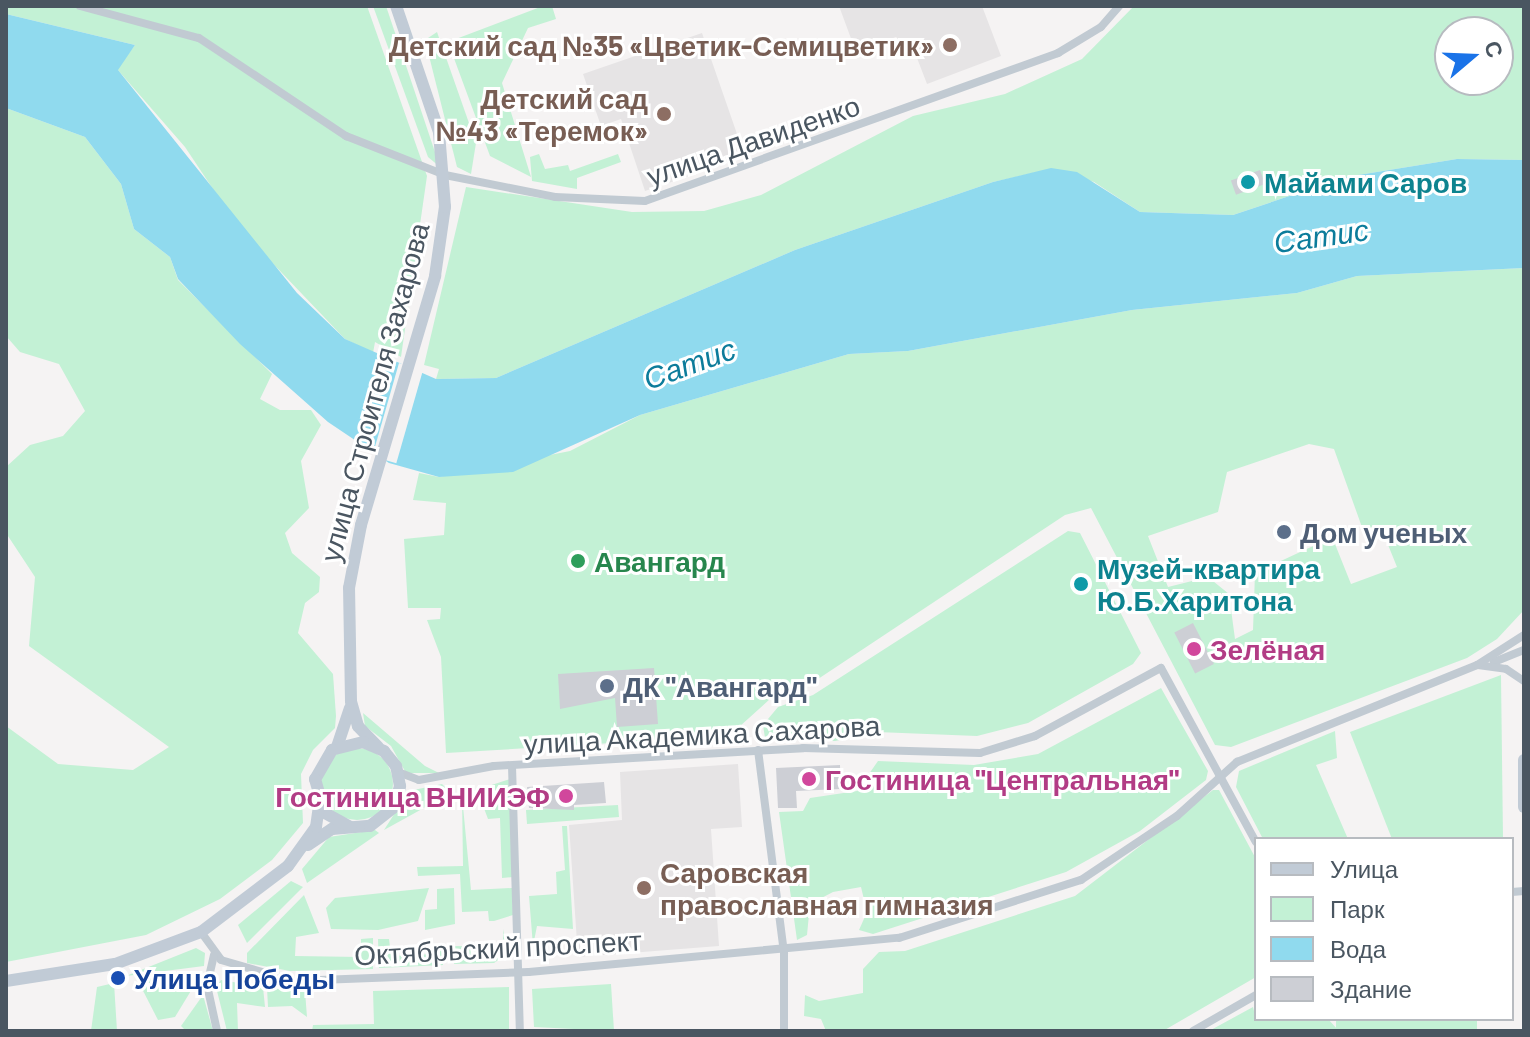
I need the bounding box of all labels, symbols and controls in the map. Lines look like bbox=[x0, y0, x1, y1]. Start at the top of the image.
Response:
north arrow bbox=[1434, 16, 1514, 96]
place label: Детский сад №35 «Цветик-Семицветик» bbox=[389, 28, 934, 62]
marker: Детский сад №35 «Цветик-Семицветик» bbox=[941, 36, 959, 54]
text: С bbox=[1480, 37, 1510, 61]
place label: Детский сад №43 «Теремок» bbox=[436, 81, 648, 147]
street label: улица Давиденко bbox=[642, 88, 864, 192]
marker: Детский сад №43 «Теремок» bbox=[655, 105, 673, 123]
place label: Майами Саров bbox=[1264, 165, 1467, 199]
marker: Майами Саров bbox=[1239, 173, 1257, 191]
water label: Сатис bbox=[1271, 211, 1371, 259]
street label: улица Строителя Захарова bbox=[313, 219, 435, 565]
water label: Сатис bbox=[638, 330, 740, 396]
place label: Дом ученых bbox=[1300, 515, 1467, 549]
marker: Дом ученых bbox=[1275, 523, 1293, 541]
place label: Авангард bbox=[594, 544, 725, 578]
place label: Музей-квартира Ю.Б.Харитона bbox=[1097, 551, 1320, 617]
marker: Авангард bbox=[569, 552, 587, 570]
marker: Музей-квартира Ю.Б.Харитона bbox=[1072, 575, 1090, 593]
place label: Зелёная bbox=[1210, 632, 1325, 666]
marker: Зелёная bbox=[1185, 640, 1203, 658]
place label: ДК "Авангард" bbox=[623, 669, 817, 703]
marker: ДК "Авангард" bbox=[598, 677, 616, 695]
street label: улица Академика Сахарова bbox=[523, 708, 881, 760]
place label: Гостиница "Центральная" bbox=[825, 762, 1179, 796]
marker: Гостиница "Центральная" bbox=[800, 770, 818, 788]
place label: Гостиница ВНИИЭФ bbox=[275, 779, 550, 813]
marker: Гостиница ВНИИЭФ bbox=[557, 787, 575, 805]
legend bbox=[1254, 837, 1514, 1021]
text: Улица bbox=[1330, 854, 1398, 883]
place label: Саровская православная гимназия bbox=[660, 855, 994, 921]
marker: Саровская православная гимназия bbox=[635, 879, 653, 897]
text: Парк bbox=[1330, 894, 1384, 923]
street label: Октябрьский проспект bbox=[353, 923, 643, 971]
text: Вода bbox=[1330, 934, 1386, 963]
place label: Улица Победы bbox=[134, 961, 335, 995]
marker: Улица Победы bbox=[109, 969, 127, 987]
text: Здание bbox=[1330, 974, 1412, 1003]

